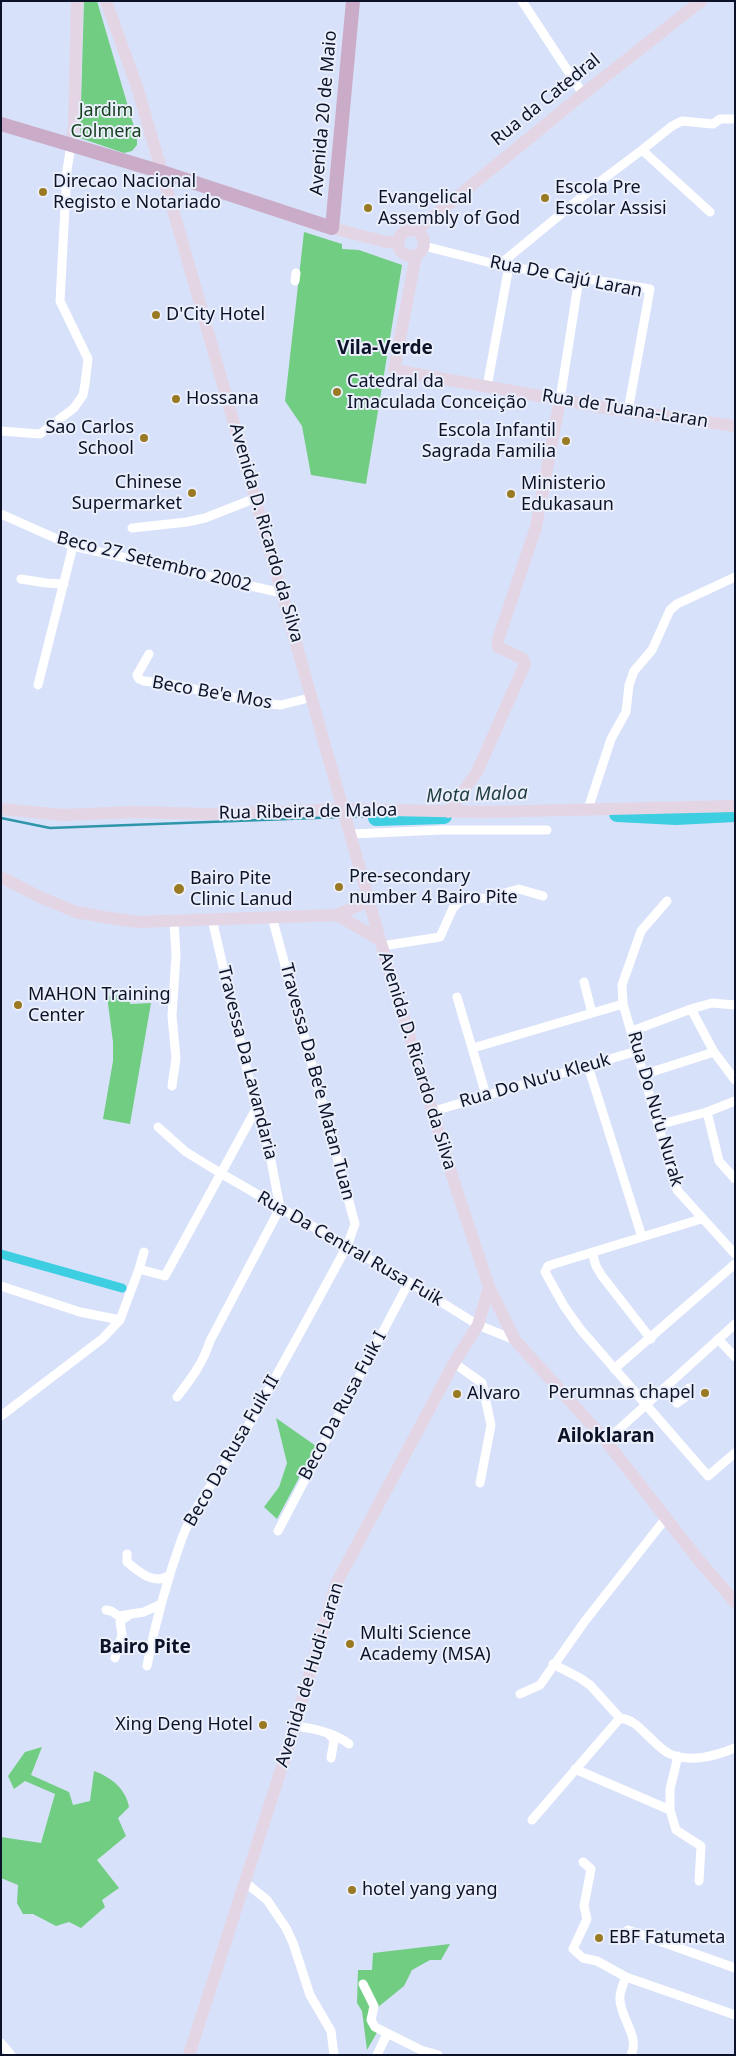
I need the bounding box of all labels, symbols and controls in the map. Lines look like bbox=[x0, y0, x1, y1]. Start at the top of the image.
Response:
street label: Avenida 20 de Maio bbox=[306, 30, 342, 196]
street label: Rua da Catedral bbox=[487, 49, 605, 151]
park label: Jardim Colmera bbox=[70, 100, 142, 142]
place label: Direcao Nacional Registo e Notariado bbox=[53, 171, 221, 213]
place label: Escola Pre Escolar Assisi bbox=[555, 177, 667, 220]
marker: Direcao Nacional Registo e Notariado bbox=[37, 186, 49, 198]
place label: Evangelical Assembly of God bbox=[378, 187, 520, 230]
marker: Escola Pre Escolar Assisi bbox=[539, 192, 551, 204]
marker: Evangelical Assembly of God bbox=[362, 202, 374, 214]
street label: Rua De Cajú Laran bbox=[488, 252, 644, 302]
place label: D'City Hotel bbox=[166, 304, 265, 326]
marker: D'City Hotel bbox=[150, 309, 162, 321]
district label: Vila-Verde bbox=[337, 338, 433, 360]
place label: Catedral da Imaculada Conceição bbox=[347, 371, 527, 414]
street label: Rua de Tuana-Laran bbox=[540, 385, 710, 433]
marker: Catedral da Imaculada Conceição bbox=[331, 386, 343, 398]
place label: Hossana bbox=[186, 388, 259, 410]
marker: Hossana bbox=[170, 393, 182, 405]
place label: Sao Carlos School bbox=[45, 417, 134, 459]
place label: Escola Infantil Sagrada Familia bbox=[422, 420, 556, 462]
street label: Avenida D. Ricardo da Silva bbox=[224, 421, 308, 645]
marker: Sao Carlos School bbox=[138, 432, 150, 444]
marker: Escola Infantil Sagrada Familia bbox=[560, 435, 572, 447]
place label: Chinese Supermarket bbox=[72, 472, 182, 514]
place label: Ministerio Edukasaun bbox=[521, 473, 614, 516]
marker: Chinese Supermarket bbox=[186, 487, 198, 499]
marker: Ministerio Edukasaun bbox=[505, 488, 517, 500]
street label: Beco 27 Setembro 2002 bbox=[54, 527, 254, 597]
street label: Beco Be'e Mos bbox=[150, 672, 274, 714]
water label: Mota Maloa bbox=[426, 782, 528, 808]
street label: Rua Ribeira de Maloa bbox=[219, 800, 397, 824]
place label: Pre-secondary number 4 Bairo Pite bbox=[349, 866, 518, 909]
place label: Bairo Pite Clinic Lanud bbox=[190, 868, 293, 911]
marker: Pre-secondary number 4 Bairo Pite bbox=[333, 881, 345, 893]
marker: Bairo Pite Clinic Lanud bbox=[172, 882, 186, 896]
street label: Avenida D. Ricardo da Silva bbox=[374, 949, 460, 1173]
street label: Travessa Da Be’e Matan Tuan bbox=[275, 961, 359, 1203]
street label: Travessa Da Lavandaria bbox=[212, 964, 282, 1162]
place label: MAHON Training Center bbox=[28, 984, 170, 1026]
marker: MAHON Training Center bbox=[12, 999, 24, 1011]
street label: Rua Do Nu’u Nurak bbox=[622, 1029, 688, 1189]
street label: Rua Do Nu’u Kleuk bbox=[457, 1049, 613, 1113]
street label: Rua Da Central Rusa Fuik bbox=[253, 1187, 447, 1311]
street label: Beco Da Rusa Fuik I bbox=[295, 1328, 391, 1484]
street label: Beco Da Rusa Fuik II bbox=[180, 1371, 284, 1531]
place label: Perumnas chapel bbox=[548, 1382, 695, 1404]
place label: Alvaro bbox=[467, 1383, 520, 1405]
marker: Perumnas chapel bbox=[699, 1387, 711, 1399]
marker: Alvaro bbox=[451, 1388, 463, 1400]
district label: Ailoklaran bbox=[557, 1426, 655, 1448]
street label: Avenida de Hudi-Laran bbox=[272, 1580, 348, 1770]
place label: Multi Science Academy (MSA) bbox=[360, 1623, 491, 1666]
district label: Bairo Pite bbox=[99, 1637, 191, 1659]
marker: Multi Science Academy (MSA) bbox=[344, 1638, 356, 1650]
place label: Xing Deng Hotel bbox=[115, 1714, 253, 1736]
marker: Xing Deng Hotel bbox=[257, 1719, 269, 1731]
place label: hotel yang yang bbox=[362, 1879, 498, 1901]
marker: hotel yang yang bbox=[346, 1884, 358, 1896]
place label: EBF Fatumeta bbox=[609, 1927, 725, 1949]
marker: EBF Fatumeta bbox=[593, 1932, 605, 1944]

